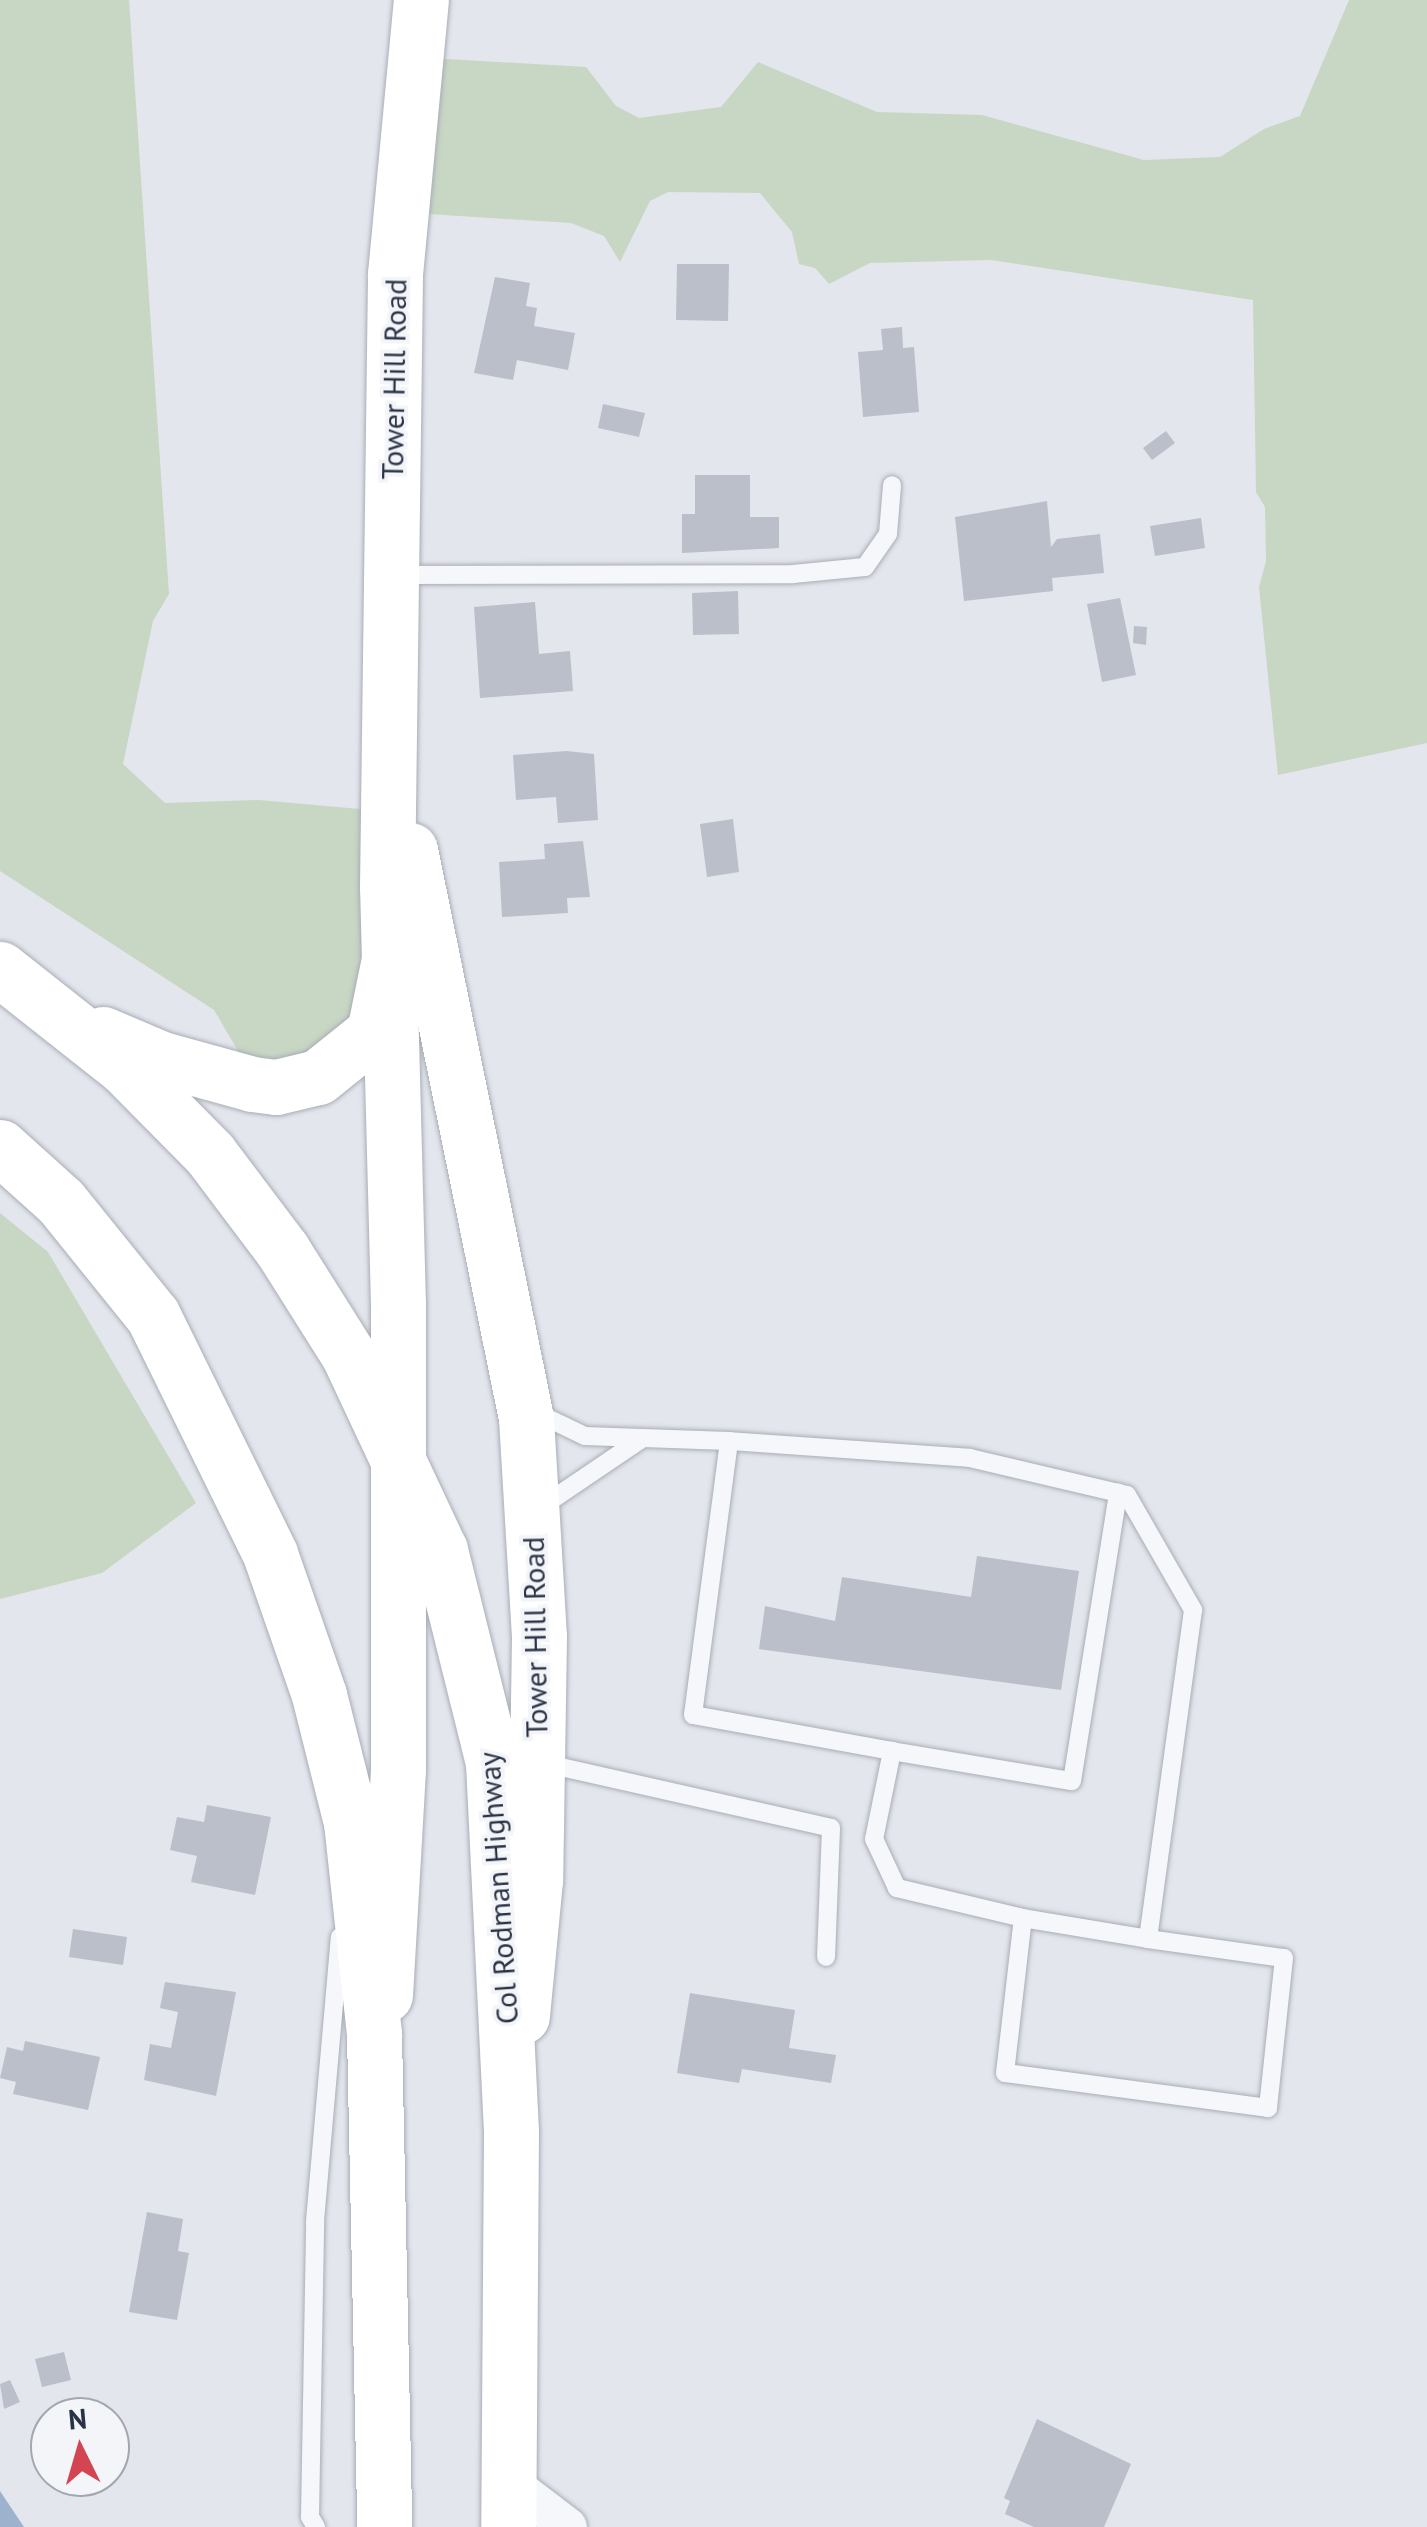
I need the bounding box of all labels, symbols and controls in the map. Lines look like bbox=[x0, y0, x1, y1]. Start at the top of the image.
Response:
street label: Tower Hill Road bbox=[374, 278, 414, 480]
street label: Tower Hill Road bbox=[515, 1536, 555, 1738]
street label: Col Rodman Highway bbox=[471, 1751, 525, 2025]
north arrow bbox=[30, 2397, 130, 2497]
text: N bbox=[67, 2399, 88, 2438]

